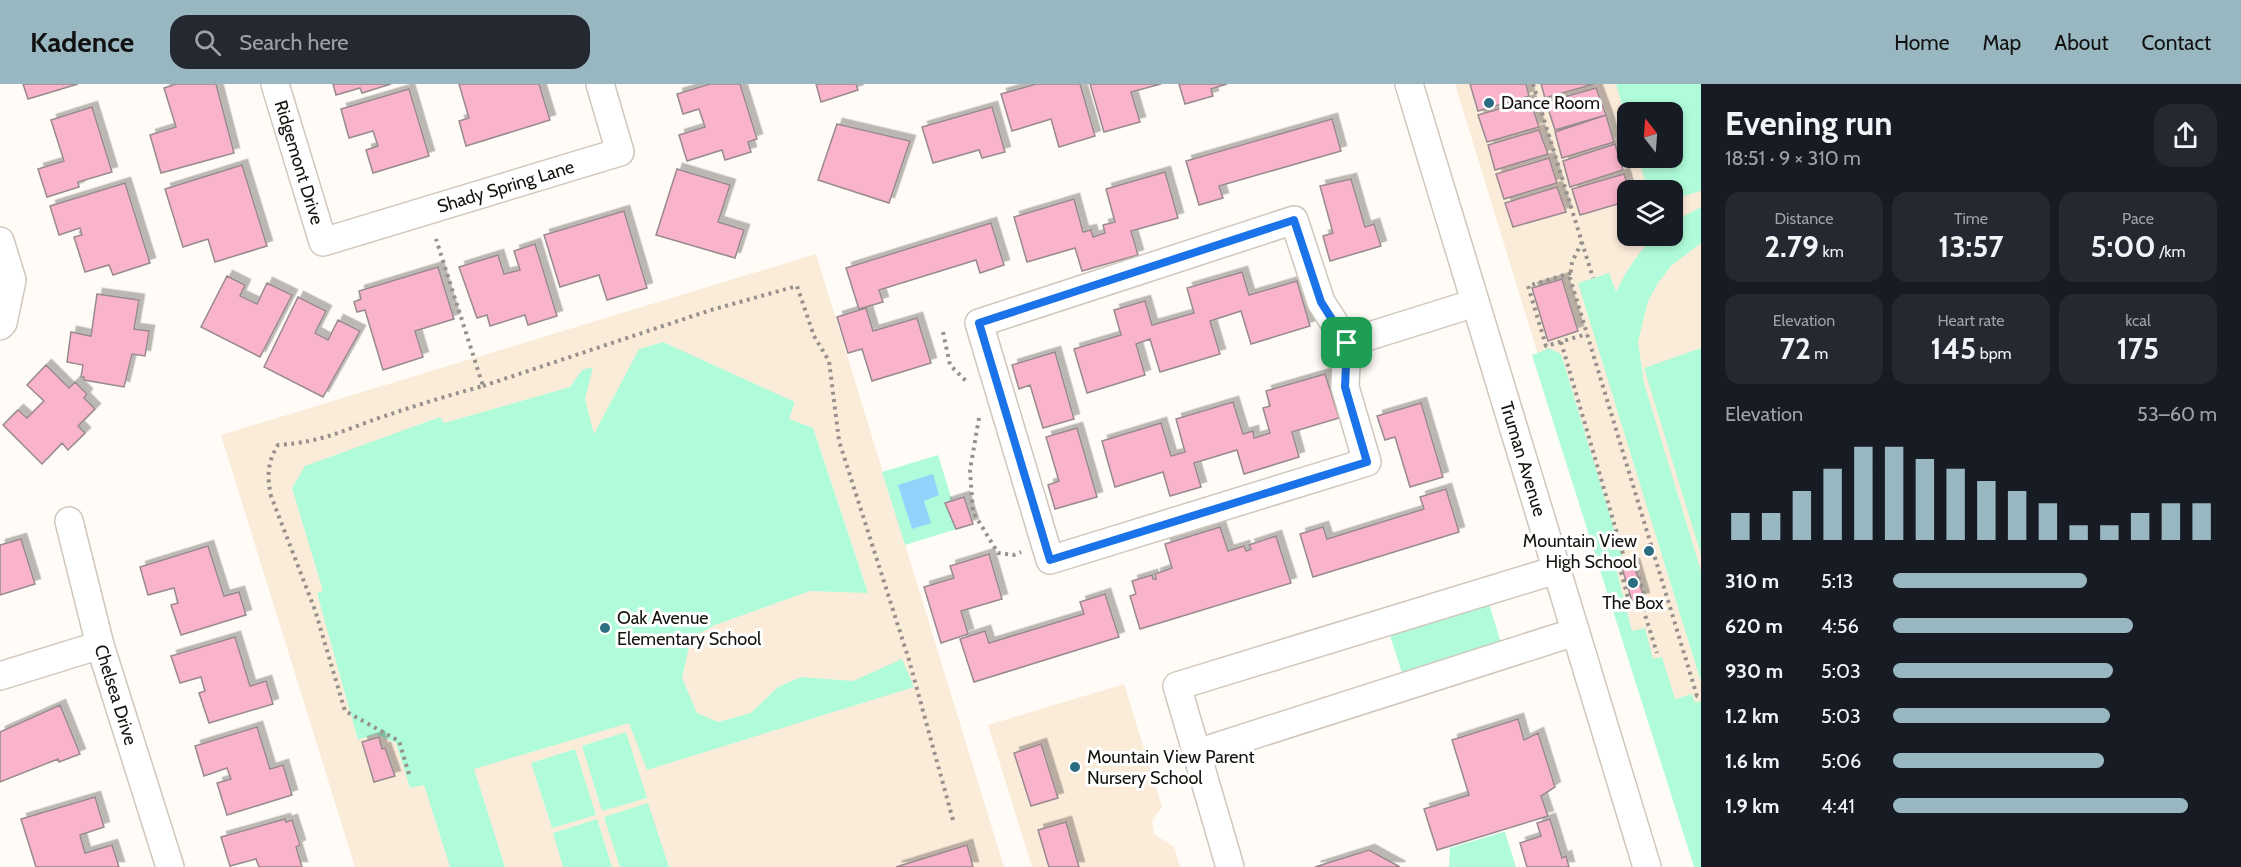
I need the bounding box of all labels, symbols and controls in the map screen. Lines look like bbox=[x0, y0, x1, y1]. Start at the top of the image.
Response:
search box bbox=[170, 15, 590, 69]
text: Kadence bbox=[30, 25, 134, 59]
icon: search bbox=[191, 26, 224, 59]
text: Search here bbox=[239, 29, 349, 56]
text: Home bbox=[1894, 30, 1950, 55]
text: Map bbox=[1983, 30, 2021, 55]
text: About bbox=[2054, 30, 2108, 55]
text: Contact bbox=[2141, 30, 2211, 55]
place label: Dance Room bbox=[1501, 92, 1600, 114]
marker: Dance Room bbox=[1482, 96, 1496, 110]
street label: Ridgemont Drive bbox=[270, 98, 328, 227]
north arrow bbox=[1617, 102, 1683, 168]
map controls bbox=[1617, 102, 1683, 246]
text: Evening run bbox=[1725, 103, 1892, 143]
button: share bbox=[2154, 104, 2217, 167]
text: 18:51 · 9 × 310 m bbox=[1725, 146, 1861, 170]
street label: Shady Spring Lane bbox=[435, 156, 577, 218]
button: layers bbox=[1617, 180, 1683, 246]
text: Distance bbox=[1775, 209, 1833, 228]
text: Time bbox=[1954, 209, 1988, 228]
text: Pace bbox=[2122, 209, 2154, 228]
text: 2.79 bbox=[1764, 228, 1819, 265]
text: 13:57 bbox=[1938, 228, 2004, 265]
text: 5:00 bbox=[2090, 228, 2156, 265]
text: km bbox=[1819, 242, 1844, 261]
text: /km bbox=[2156, 242, 2186, 261]
text: Elevation bbox=[1773, 311, 1835, 330]
text: Heart rate bbox=[1938, 311, 2004, 330]
text: kcal bbox=[2125, 311, 2151, 330]
pin bbox=[1321, 317, 1372, 368]
icon: arrive bbox=[1330, 326, 1363, 359]
text: 72 bbox=[1780, 330, 1811, 367]
text: 145 bbox=[1930, 330, 1976, 367]
text: 175 bbox=[2117, 330, 2159, 367]
text: m bbox=[1811, 344, 1828, 363]
text: bpm bbox=[1976, 344, 2012, 363]
street label: Truman Avenue bbox=[1495, 399, 1551, 519]
text: Elevation bbox=[1725, 402, 1803, 426]
text: 53–60 m bbox=[2137, 402, 2217, 426]
place label: Mountain View High School bbox=[1523, 530, 1638, 573]
marker: Mountain View High School bbox=[1642, 544, 1656, 558]
text: 310 m bbox=[1725, 569, 1779, 593]
text: 5:13 bbox=[1821, 569, 1853, 593]
marker: The Box bbox=[1626, 576, 1640, 590]
place label: The Box bbox=[1602, 592, 1664, 614]
place label: Oak Avenue Elementary School bbox=[617, 607, 762, 650]
text: 620 m bbox=[1725, 614, 1783, 638]
text: 4:56 bbox=[1821, 614, 1859, 638]
marker: Oak Avenue Elementary School bbox=[598, 621, 612, 635]
street label: Chelsea Drive bbox=[90, 642, 142, 748]
text: 930 m bbox=[1725, 659, 1783, 683]
text: 5:03 bbox=[1821, 659, 1861, 683]
text: 1.2 km bbox=[1725, 704, 1779, 728]
text: 5:03 bbox=[1821, 704, 1861, 728]
place label: Mountain View Parent Nursery School bbox=[1087, 746, 1255, 789]
text: 1.6 km bbox=[1725, 749, 1780, 773]
text: 5:06 bbox=[1821, 749, 1861, 773]
marker: Mountain View Parent Nursery School bbox=[1068, 760, 1082, 774]
text: 1.9 km bbox=[1725, 794, 1779, 818]
text: 4:41 bbox=[1821, 794, 1855, 818]

